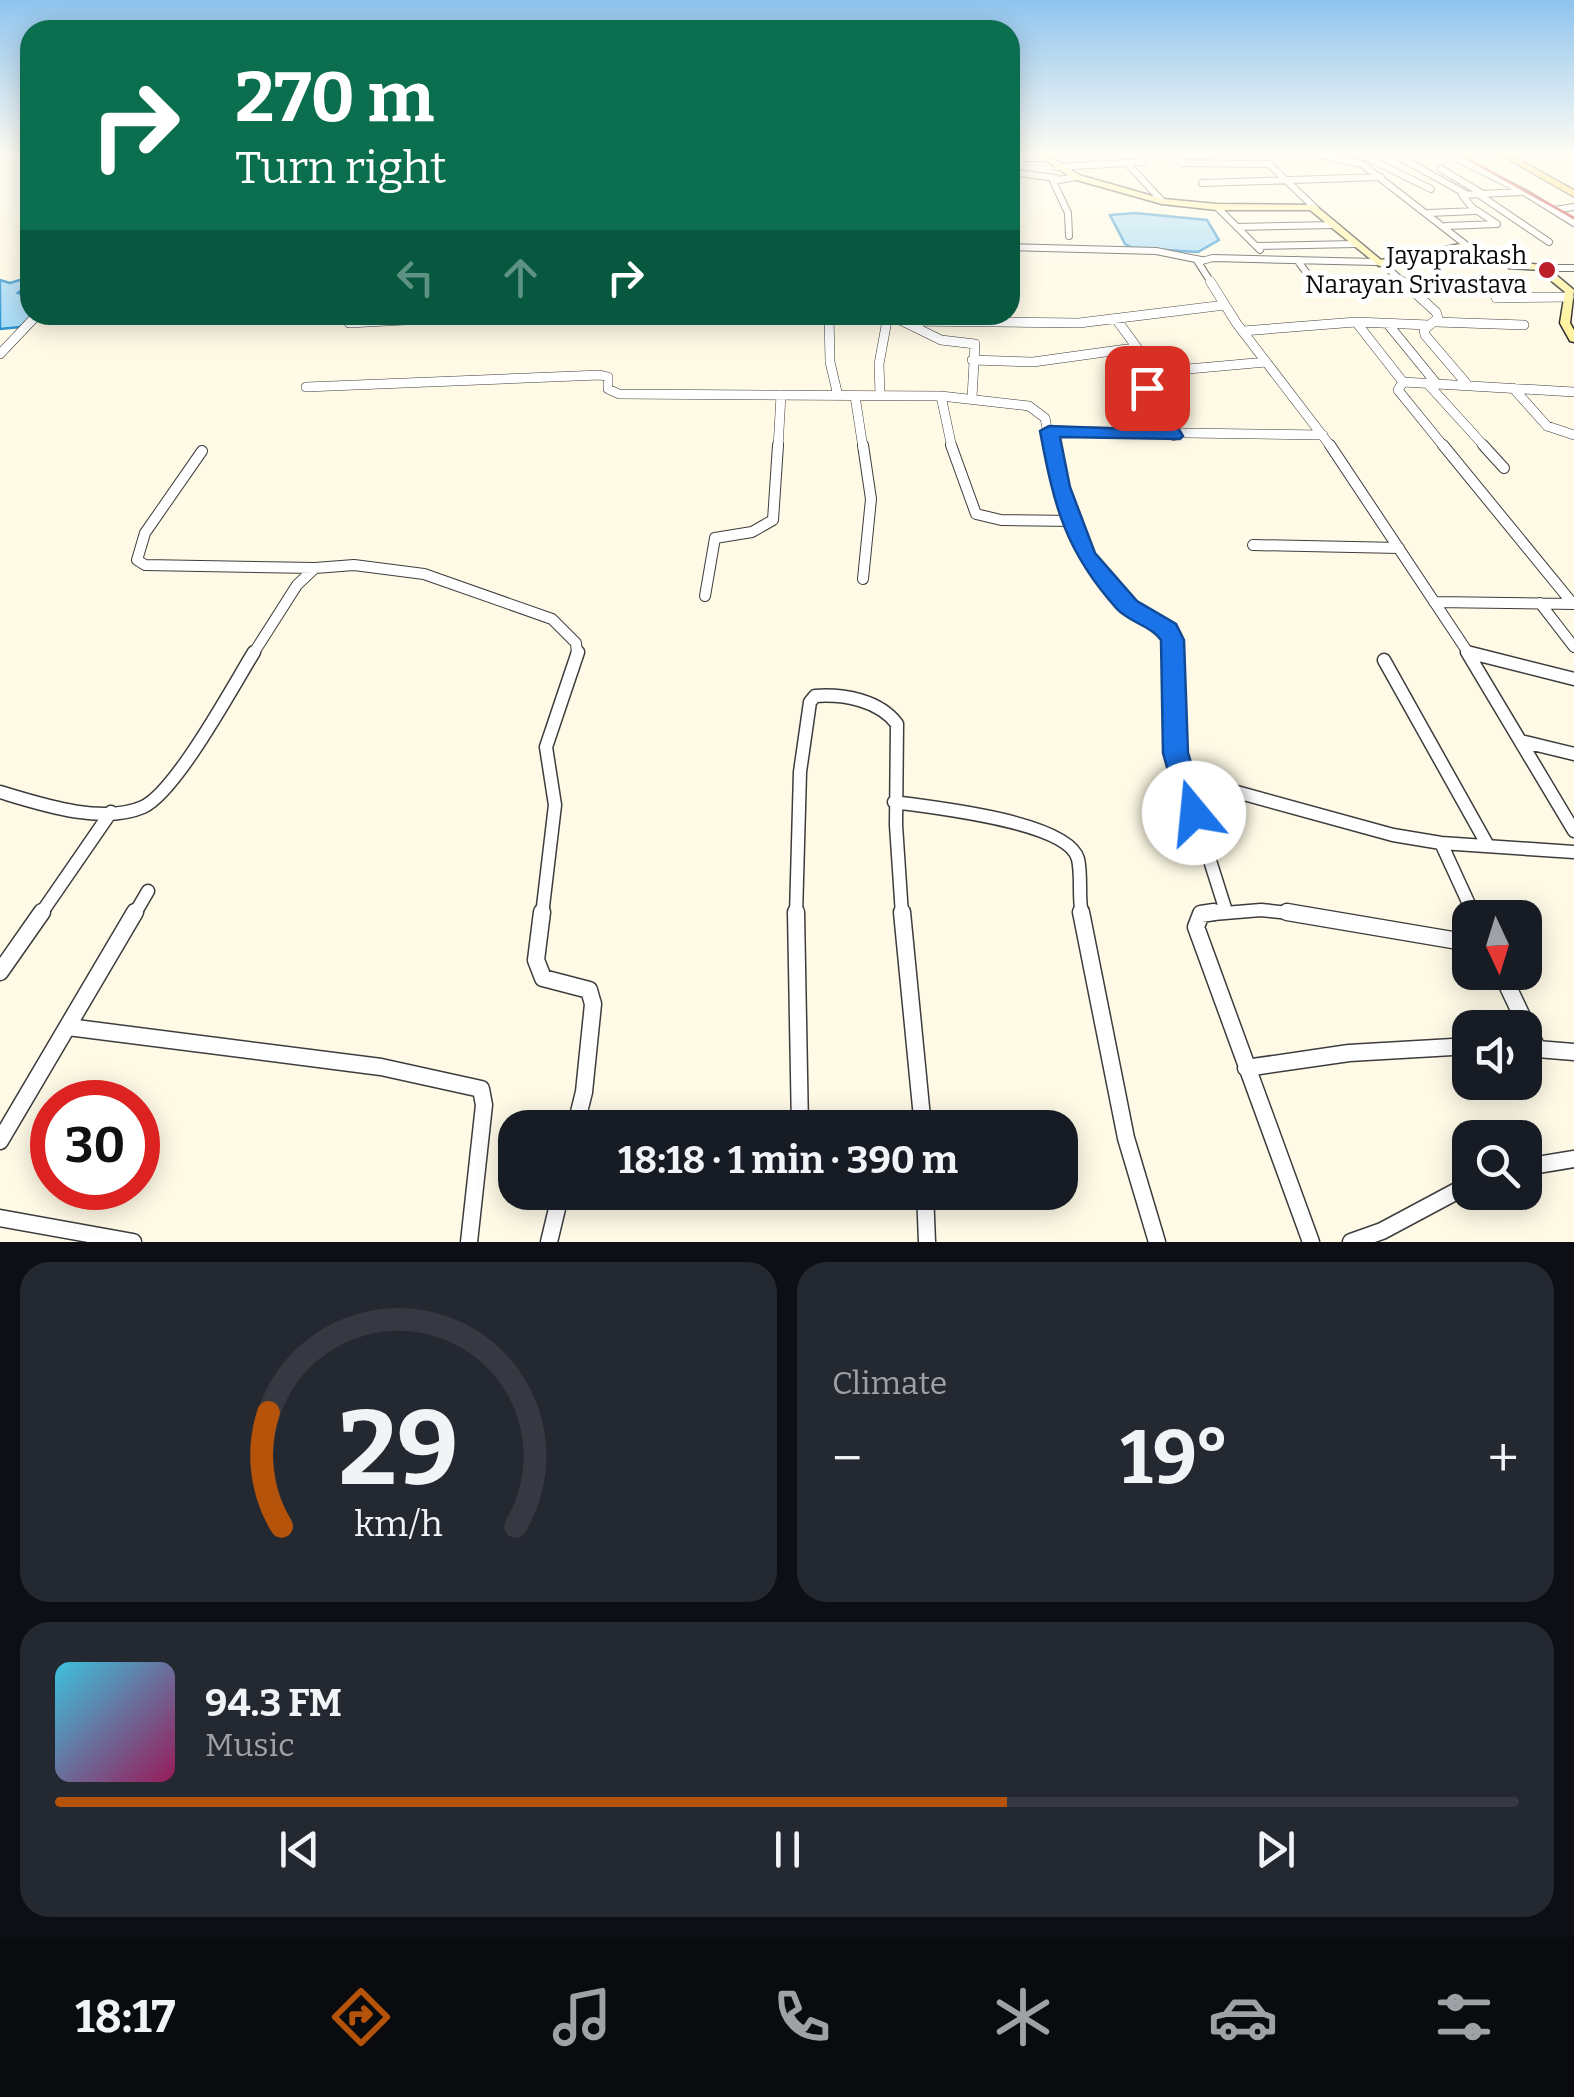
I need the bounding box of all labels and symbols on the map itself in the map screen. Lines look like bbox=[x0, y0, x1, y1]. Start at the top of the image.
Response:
place label: Jayaprakash Narayan Srivastava bbox=[1305, 241, 1527, 300]
marker: Jayaprakash Narayan Srivastava bbox=[1536, 259, 1558, 281]
pin bbox=[1105, 346, 1190, 431]
position arrow bbox=[1142, 761, 1246, 865]
north arrow bbox=[1452, 900, 1542, 990]
speed limit sign: 30 bbox=[30, 1080, 160, 1210]

